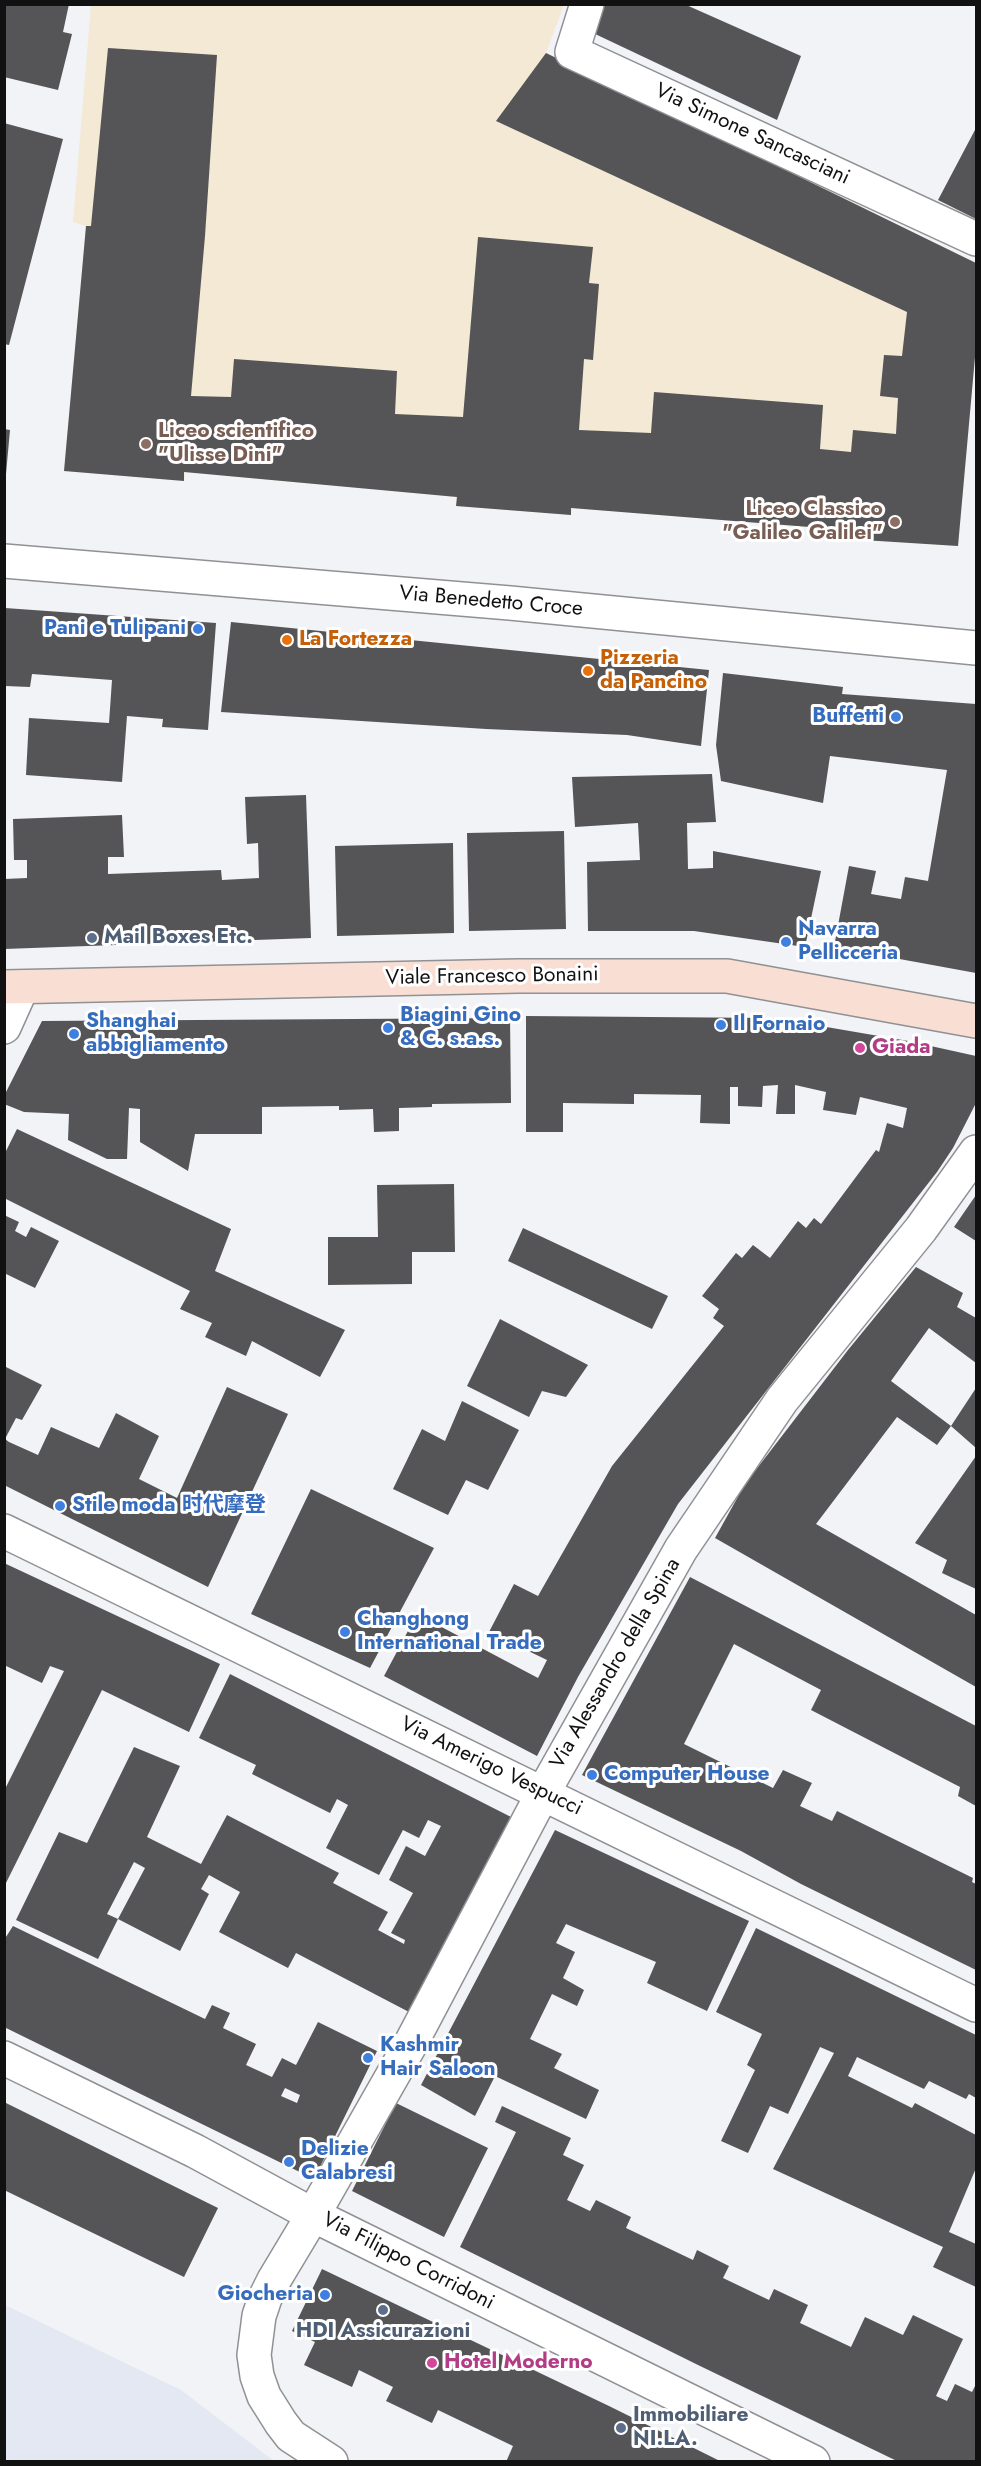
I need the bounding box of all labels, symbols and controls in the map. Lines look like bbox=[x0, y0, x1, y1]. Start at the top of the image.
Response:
street label: Via Simone Sancasciani bbox=[651, 79, 853, 191]
place label: Liceo scientifico "Ulisse Dini" bbox=[158, 419, 314, 469]
marker: Liceo scientifico "Ulisse Dini" bbox=[139, 437, 153, 451]
place label: Liceo Classico "Galileo Galilei" bbox=[722, 497, 883, 547]
marker: Liceo Classico "Galileo Galilei" bbox=[888, 515, 902, 529]
street label: Via Benedetto Croce bbox=[398, 581, 584, 623]
place label: Pani e Tulipani bbox=[44, 616, 186, 642]
marker: Pani e Tulipani bbox=[191, 622, 205, 636]
place label: La Fortezza bbox=[299, 627, 412, 653]
marker: La Fortezza bbox=[280, 633, 294, 647]
place label: Pizzeria da Pancino bbox=[600, 646, 707, 696]
marker: Pizzeria da Pancino bbox=[581, 664, 595, 678]
place label: Buffetti bbox=[812, 704, 884, 730]
marker: Buffetti bbox=[889, 710, 903, 724]
place label: Navarra Pellicceria bbox=[798, 917, 898, 967]
place label: Mail Boxes Etc. bbox=[104, 925, 253, 951]
marker: Mail Boxes Etc. bbox=[85, 931, 99, 945]
marker: Navarra Pellicceria bbox=[779, 935, 793, 949]
street label: Viale Francesco Bonaini bbox=[385, 963, 599, 991]
place label: Biagini Gino & C. s.a.s. bbox=[400, 1003, 521, 1053]
place label: Shanghai abbigliamento bbox=[86, 1009, 225, 1059]
place label: Il Fornaio bbox=[733, 1012, 825, 1038]
marker: Il Fornaio bbox=[714, 1018, 728, 1032]
marker: Biagini Gino & C. s.a.s. bbox=[381, 1021, 395, 1035]
marker: Shanghai abbigliamento bbox=[67, 1027, 81, 1041]
place label: Giada bbox=[872, 1035, 930, 1061]
marker: Giada bbox=[853, 1041, 867, 1055]
place label: Stile moda 时代摩登 bbox=[72, 1493, 266, 1519]
marker: Stile moda 时代摩登 bbox=[53, 1499, 67, 1513]
street label: Via Alessandro della Spina bbox=[545, 1554, 687, 1774]
place label: Changhong International Trade bbox=[357, 1607, 542, 1657]
marker: Changhong International Trade bbox=[338, 1625, 352, 1639]
street label: Via Amerigo Vespucci bbox=[396, 1712, 586, 1822]
place label: Computer House bbox=[604, 1762, 770, 1788]
marker: Computer House bbox=[585, 1768, 599, 1782]
place label: Kashmir Hair Saloon bbox=[380, 2033, 496, 2083]
marker: Kashmir Hair Saloon bbox=[361, 2051, 375, 2065]
place label: Delizie Calabresi bbox=[301, 2137, 393, 2187]
marker: Delizie Calabresi bbox=[282, 2155, 296, 2169]
street label: Via Filippo Corridoni bbox=[318, 2208, 498, 2316]
place label: Giocheria bbox=[218, 2282, 313, 2308]
marker: Giocheria bbox=[318, 2288, 332, 2302]
marker: HDI Assicurazioni bbox=[376, 2303, 390, 2317]
place label: HDI Assicurazioni bbox=[296, 2319, 470, 2345]
place label: Hotel Moderno bbox=[444, 2350, 593, 2376]
marker: Hotel Moderno bbox=[425, 2356, 439, 2370]
place label: Immobiliare NI.LA. bbox=[633, 2403, 748, 2453]
marker: Immobiliare NI.LA. bbox=[614, 2421, 628, 2435]

